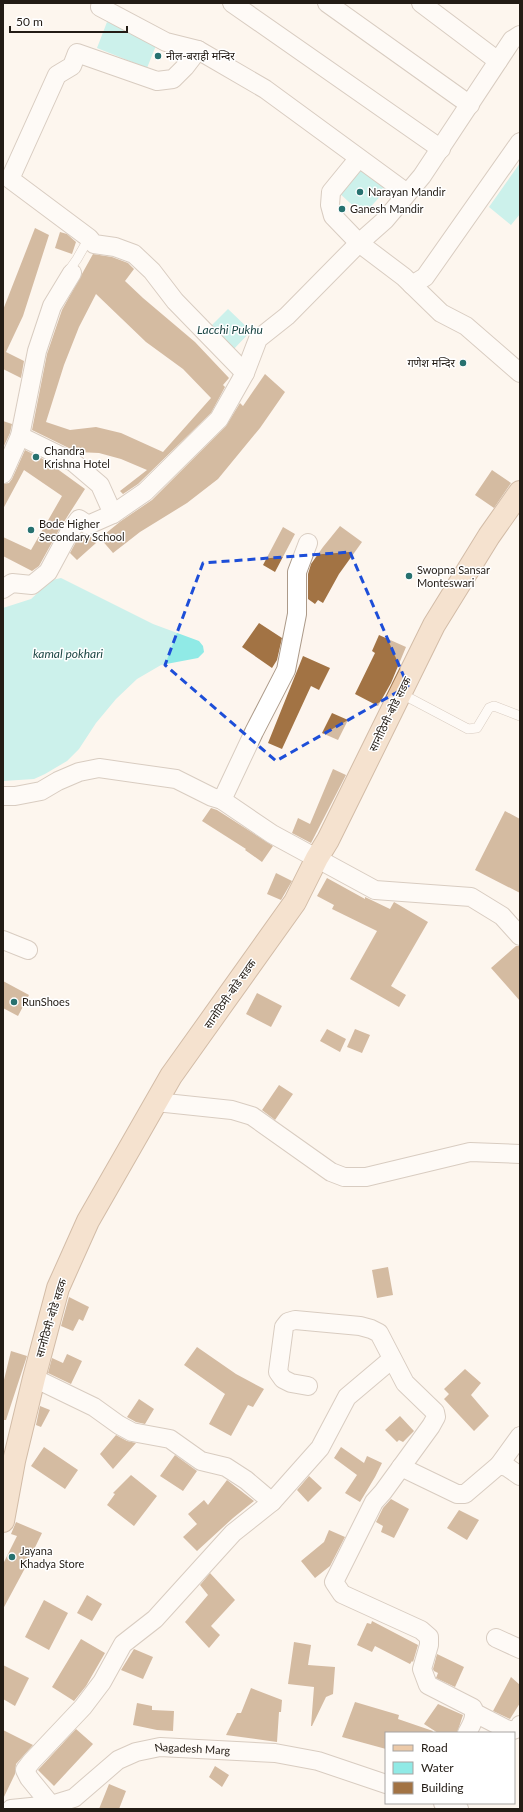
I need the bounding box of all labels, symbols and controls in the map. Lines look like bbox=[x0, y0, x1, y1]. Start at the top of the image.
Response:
scale bar bbox=[10, 8, 127, 34]
text: 50 m bbox=[16, 14, 43, 29]
place label: नील-बराही मन्दिर bbox=[166, 49, 235, 62]
marker: नील-बराही मन्दिर bbox=[153, 51, 163, 61]
place label: Narayan Mandir bbox=[368, 185, 445, 198]
marker: Narayan Mandir bbox=[355, 187, 365, 197]
place label: Ganesh Mandir bbox=[350, 202, 424, 215]
marker: Ganesh Mandir bbox=[337, 204, 347, 214]
water label: Lacchi Pukhu bbox=[197, 322, 263, 337]
place label: गणेश मन्दिर bbox=[407, 356, 455, 369]
marker: गणेश मन्दिर bbox=[458, 358, 468, 368]
place label: Chandra Krishna Hotel bbox=[44, 444, 110, 470]
marker: Chandra Krishna Hotel bbox=[31, 452, 41, 462]
place label: Bode Higher Secondary School bbox=[39, 517, 125, 543]
marker: Bode Higher Secondary School bbox=[26, 525, 36, 535]
place label: Swopna Sansar Monteswari bbox=[417, 563, 490, 589]
marker: Swopna Sansar Monteswari bbox=[404, 571, 414, 581]
water label: kamal pokhari bbox=[33, 646, 103, 661]
street label: सानोठिमी-बोडे सडक bbox=[366, 674, 414, 753]
street label: सानोठिमी-बोडे सडक bbox=[201, 956, 259, 1031]
place label: RunShoes bbox=[22, 995, 70, 1008]
marker: RunShoes bbox=[9, 997, 19, 1007]
street label: सानोठिमी-बोडे सडक bbox=[32, 1276, 69, 1359]
place label: Jayana Khadya Store bbox=[20, 1544, 85, 1570]
marker: Jayana Khadya Store bbox=[7, 1552, 17, 1562]
legend bbox=[385, 1732, 515, 1804]
street label: Nagadesh Marg bbox=[153, 1740, 231, 1757]
text: Road bbox=[421, 1740, 448, 1755]
text: Water bbox=[421, 1760, 454, 1775]
text: Building bbox=[421, 1780, 464, 1795]

